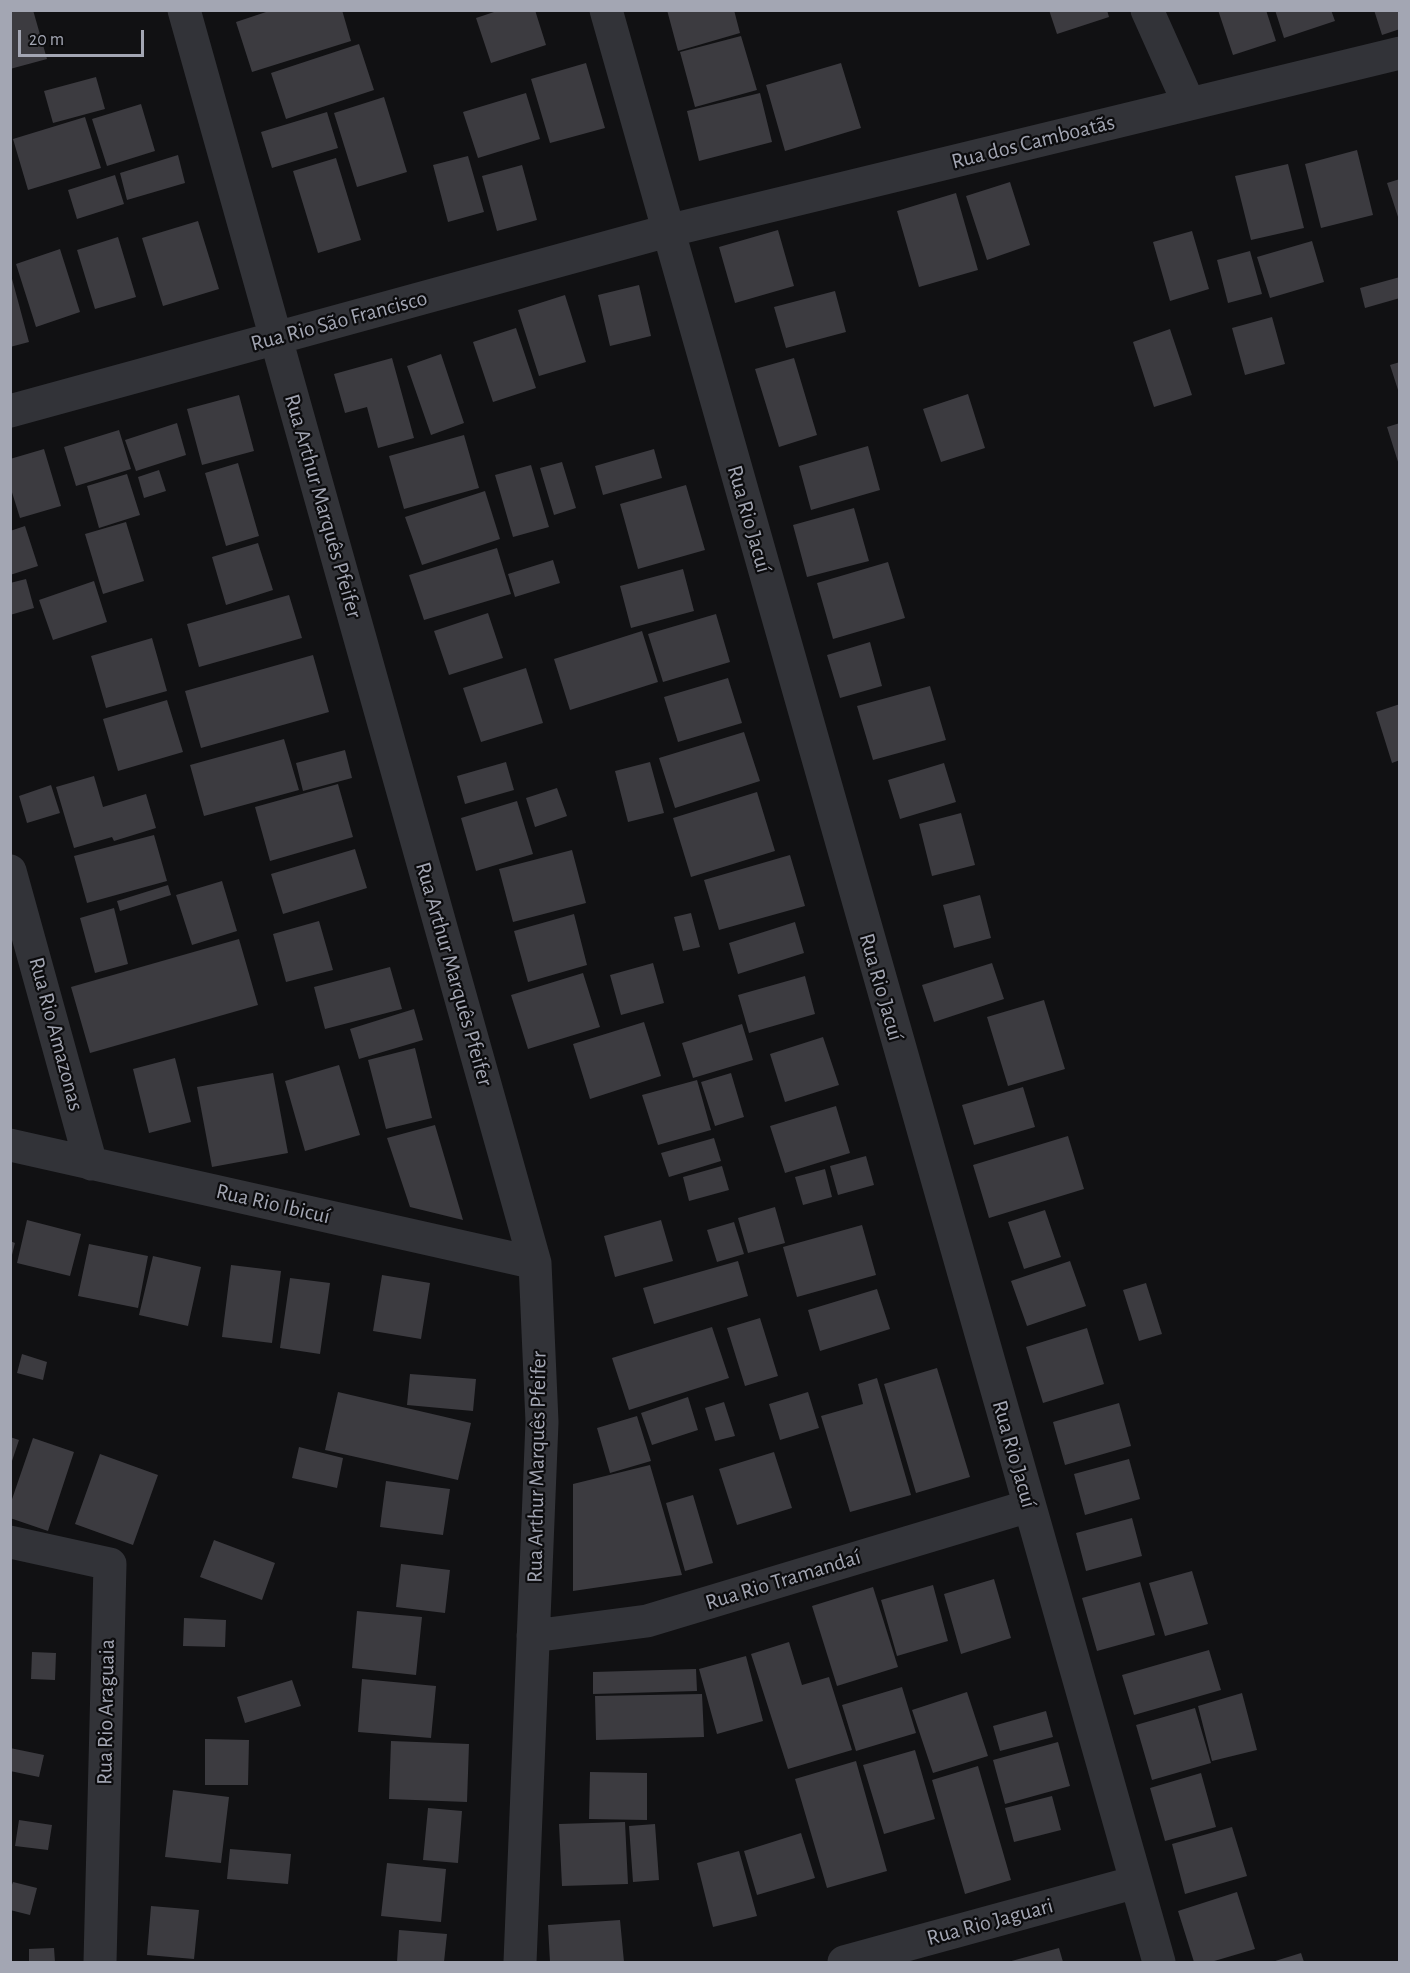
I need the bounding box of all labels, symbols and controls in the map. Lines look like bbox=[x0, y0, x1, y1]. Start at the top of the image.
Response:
scale bar bbox=[21, 18, 147, 56]
text: 20 m bbox=[29, 31, 64, 49]
street label: Rua dos Camboatãs bbox=[949, 109, 1117, 175]
street label: Rua Rio São Francisco bbox=[248, 285, 430, 357]
street label: Rua Arthur Marquês Pfeifer bbox=[278, 391, 368, 621]
street label: Rua Rio Jacuí bbox=[721, 462, 777, 576]
street label: Rua Arthur Marquês Pfeifer bbox=[409, 859, 499, 1089]
street label: Rua Rio Jacuí bbox=[853, 930, 909, 1044]
street label: Rua Rio Amazonas bbox=[23, 954, 89, 1114]
street label: Rua Rio Ibicuí bbox=[213, 1178, 333, 1230]
street label: Rua Arthur Marquês Pfeifer bbox=[522, 1351, 552, 1583]
street label: Rua Rio Jacuí bbox=[986, 1397, 1042, 1511]
street label: Rua Rio Tramandaí bbox=[702, 1544, 864, 1616]
street label: Rua Rio Araguaia bbox=[92, 1639, 120, 1785]
street label: Rua Rio Jaguari bbox=[924, 1892, 1056, 1952]

